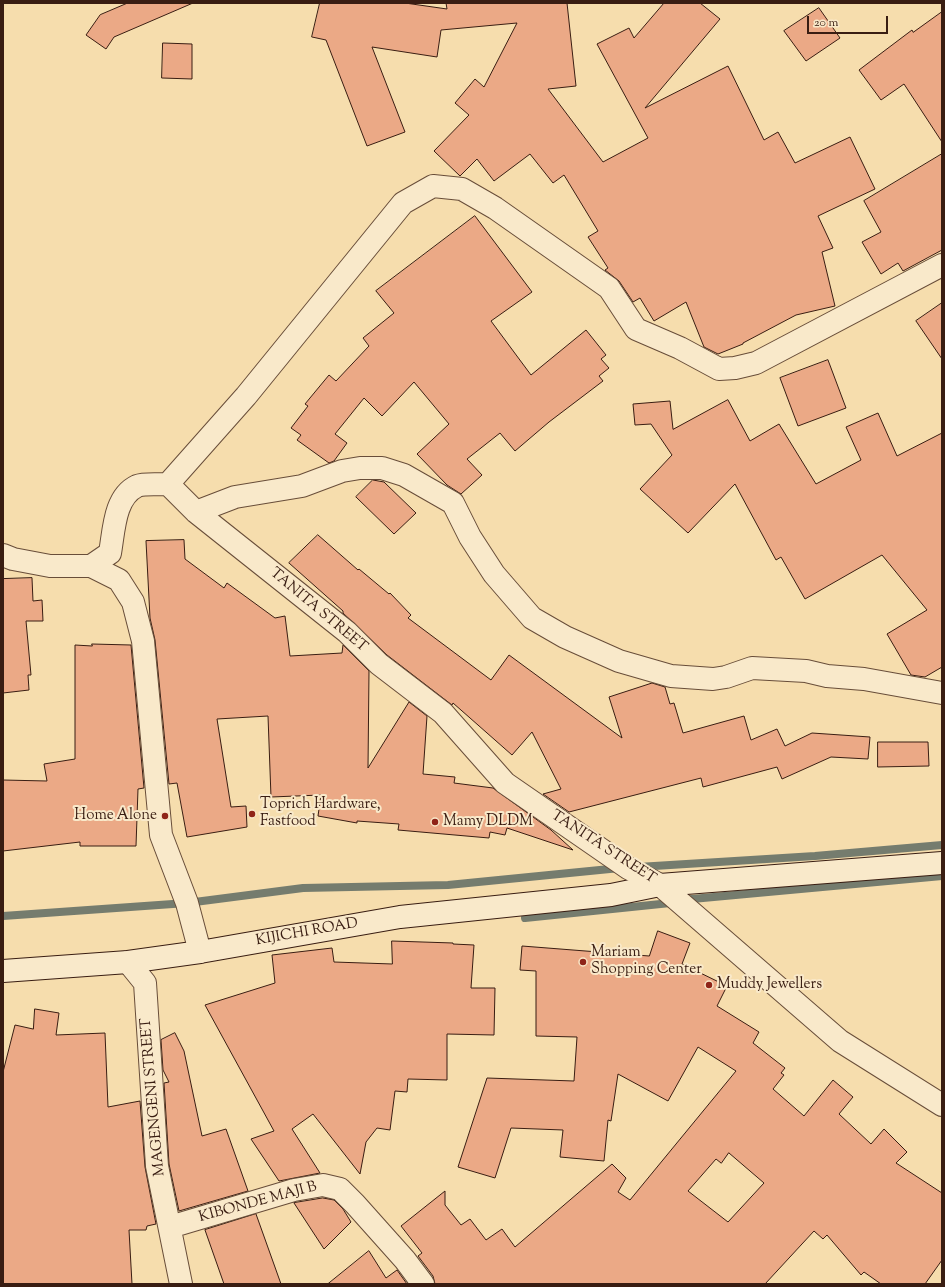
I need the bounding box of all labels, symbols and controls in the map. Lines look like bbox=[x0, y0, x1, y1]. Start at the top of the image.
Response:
scale bar bbox=[809, 8, 890, 34]
text: 20 m bbox=[814, 14, 838, 32]
street label: TANITA STREET bbox=[266, 565, 370, 657]
place label: Toprich Hardware, Fastfood bbox=[260, 796, 381, 831]
place label: Home Alone bbox=[74, 807, 157, 825]
street label: TANITA STREET bbox=[547, 807, 659, 889]
marker: Toprich Hardware, Fastfood bbox=[247, 809, 257, 819]
marker: Home Alone bbox=[160, 811, 170, 821]
place label: Mamy DLDM bbox=[443, 813, 533, 831]
marker: Mamy DLDM bbox=[430, 817, 440, 827]
street label: KIJICHI ROAD bbox=[254, 915, 360, 951]
place label: Mariam Shopping Center bbox=[591, 944, 702, 979]
marker: Mariam Shopping Center bbox=[578, 957, 588, 967]
place label: Muddy Jewellers bbox=[717, 976, 822, 994]
marker: Muddy Jewellers bbox=[704, 980, 714, 990]
street label: MAGENGENI STREET bbox=[138, 1017, 170, 1177]
street label: KIBONDE MAJI B bbox=[197, 1179, 319, 1227]

